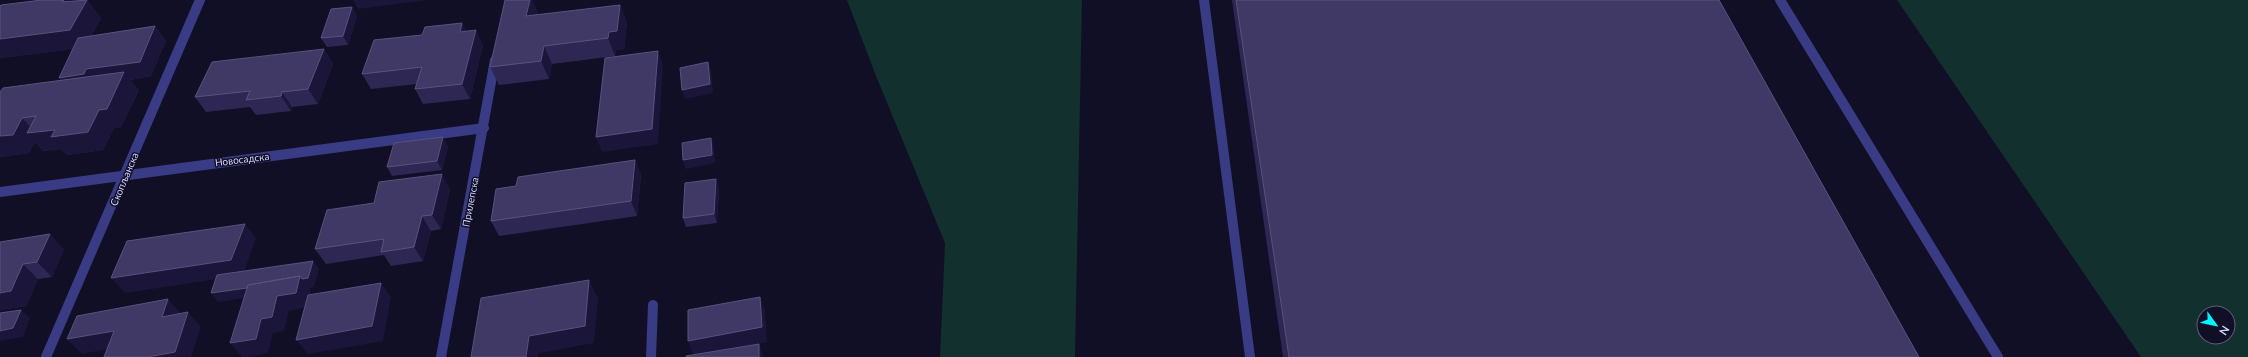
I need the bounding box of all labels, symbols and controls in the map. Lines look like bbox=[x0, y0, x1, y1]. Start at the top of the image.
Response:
street label: Скопљанска bbox=[107, 150, 141, 207]
street label: Новосадска bbox=[214, 150, 270, 168]
street label: Прилепска bbox=[459, 176, 481, 228]
north arrow bbox=[2196, 305, 2236, 345]
text: N bbox=[2217, 324, 2233, 338]

